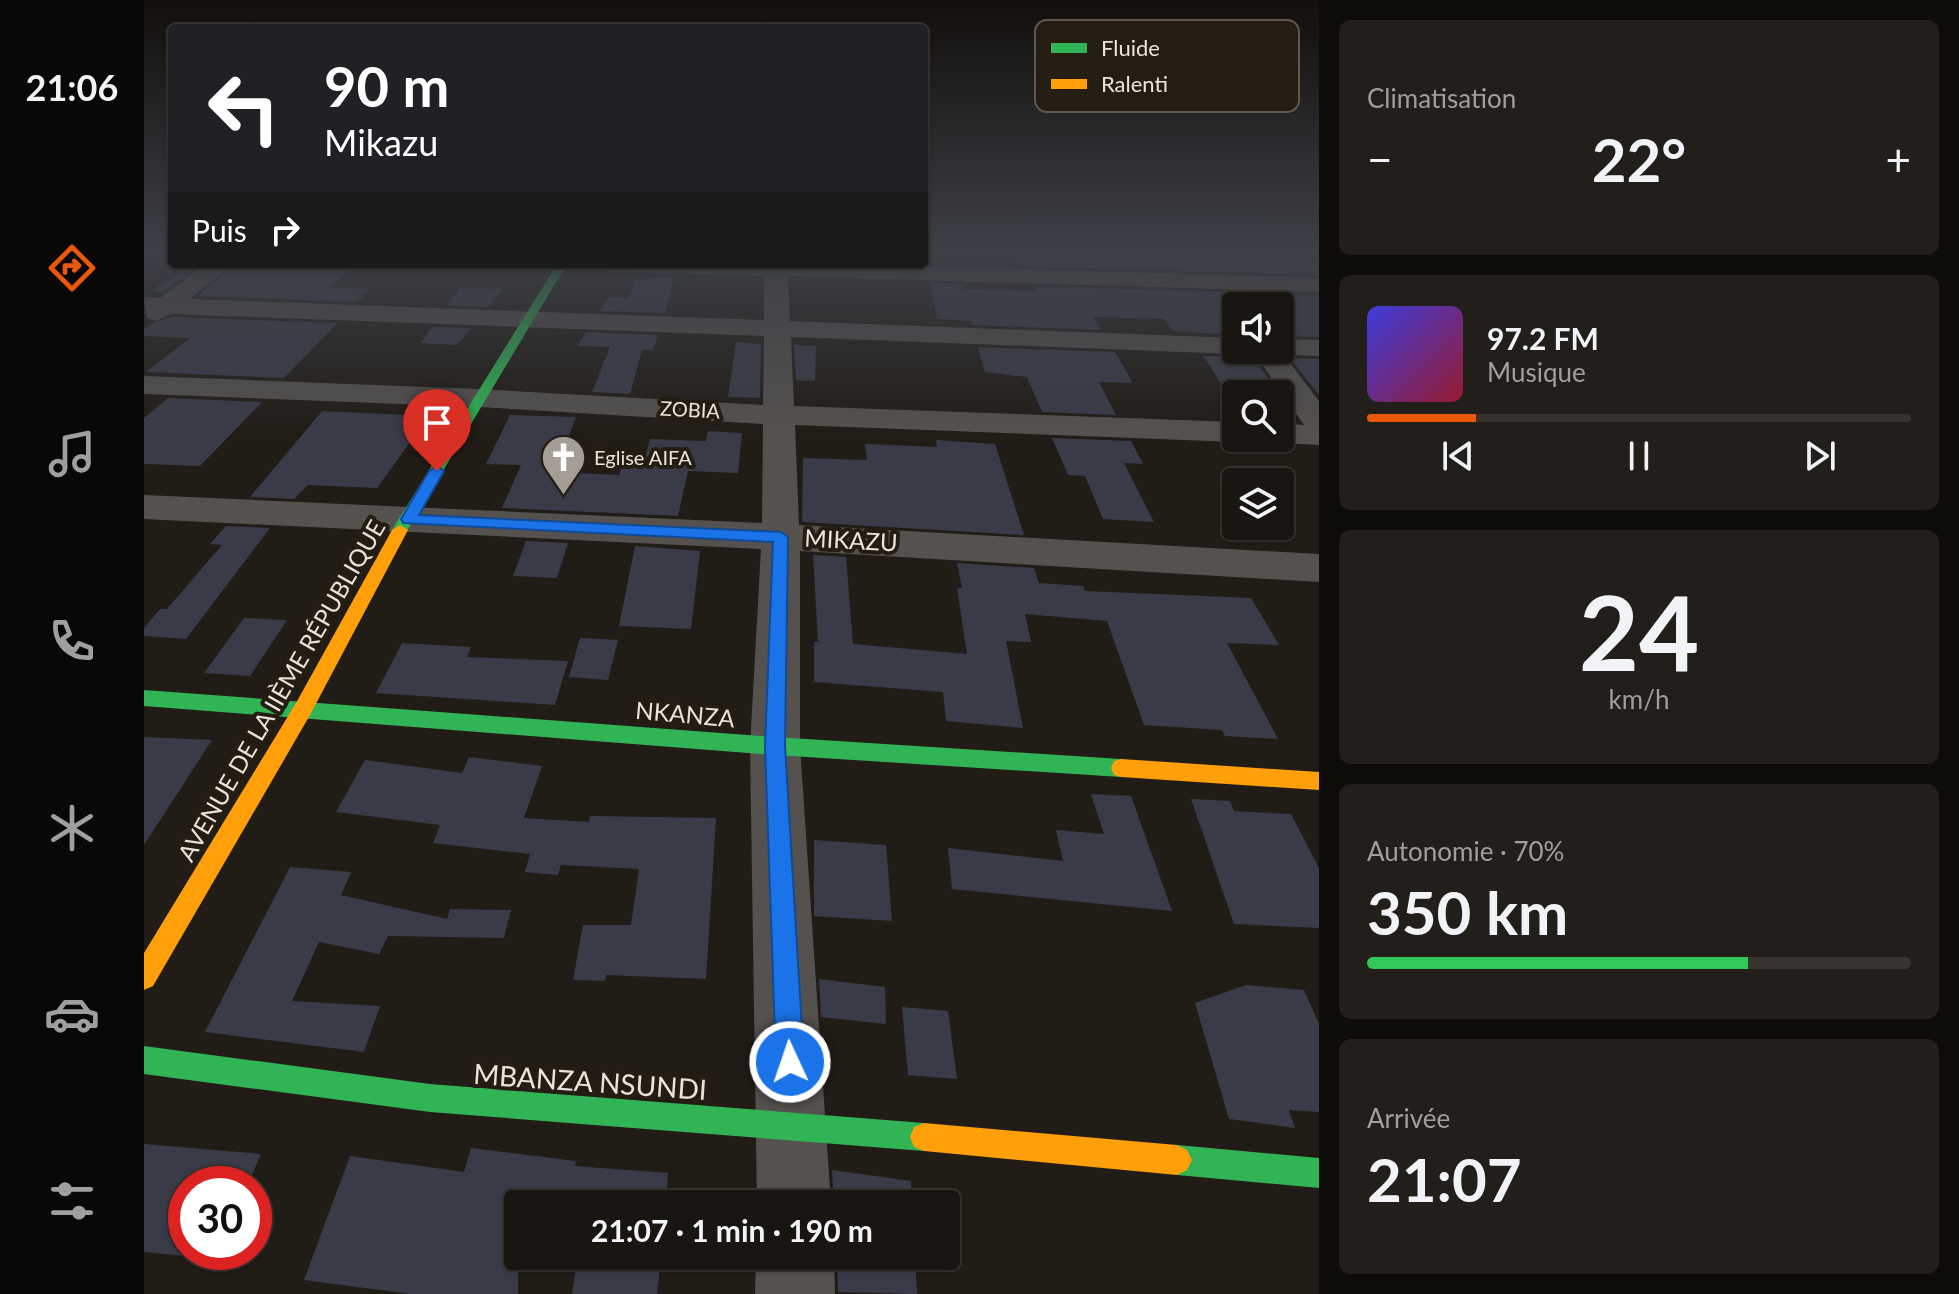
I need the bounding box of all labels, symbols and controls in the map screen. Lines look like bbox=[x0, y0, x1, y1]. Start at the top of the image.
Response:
legend bbox=[1035, 20, 1299, 112]
text: Fluide bbox=[1101, 34, 1160, 61]
text: 90 m bbox=[324, 52, 449, 119]
icon: left bbox=[192, 56, 296, 160]
text: 21:06 bbox=[26, 65, 118, 109]
text: Ralenti bbox=[1101, 70, 1168, 97]
text: Climatisation bbox=[1367, 82, 1516, 114]
text: Mikazu bbox=[324, 120, 438, 164]
text: 22° bbox=[1592, 123, 1686, 195]
text: − bbox=[1367, 133, 1393, 185]
text: + bbox=[1885, 133, 1911, 185]
icon: right bbox=[263, 208, 307, 252]
text: Puis bbox=[192, 212, 247, 248]
icon: directions bbox=[44, 240, 100, 296]
map controls bbox=[1222, 292, 1294, 540]
button: sound bbox=[1222, 292, 1294, 364]
text: 97.2 FM bbox=[1487, 320, 1599, 356]
text: Musique bbox=[1487, 356, 1586, 388]
button: search bbox=[1222, 380, 1294, 452]
pin bbox=[403, 389, 471, 471]
street label: ZOBIA bbox=[660, 395, 721, 423]
icon: arrive bbox=[415, 401, 459, 445]
icon: music bbox=[44, 426, 100, 482]
church icon: Eglise AIFA bbox=[539, 434, 587, 497]
icon: previous bbox=[1436, 434, 1480, 478]
icon: pause bbox=[1617, 434, 1661, 478]
icon: next bbox=[1798, 434, 1842, 478]
place label: Eglise AIFA bbox=[594, 445, 692, 469]
button: layers bbox=[1222, 468, 1294, 540]
street label: AVENUE DE LA IIÈME RÉPUBLIQUE bbox=[171, 515, 391, 866]
street label: MIKAZU bbox=[804, 523, 898, 556]
text: 24 bbox=[1579, 568, 1699, 693]
icon: phone bbox=[44, 613, 100, 669]
text: km/h bbox=[1609, 683, 1669, 715]
street label: NKANZA bbox=[634, 695, 737, 732]
icon: climate bbox=[44, 800, 100, 856]
text: Autonomie · 70% bbox=[1367, 835, 1564, 867]
text: 350 km bbox=[1367, 876, 1568, 948]
icon: car bbox=[44, 986, 100, 1042]
position arrow bbox=[748, 1020, 832, 1104]
street label: MBANZA NSUNDI bbox=[472, 1056, 708, 1106]
text: Arrivée bbox=[1367, 1102, 1450, 1134]
text: 21:07 bbox=[1367, 1143, 1522, 1215]
speed limit sign: 30 bbox=[168, 1166, 272, 1270]
icon: filters bbox=[44, 1173, 100, 1229]
text: 21:07 · 1 min · 190 m bbox=[591, 1212, 873, 1248]

